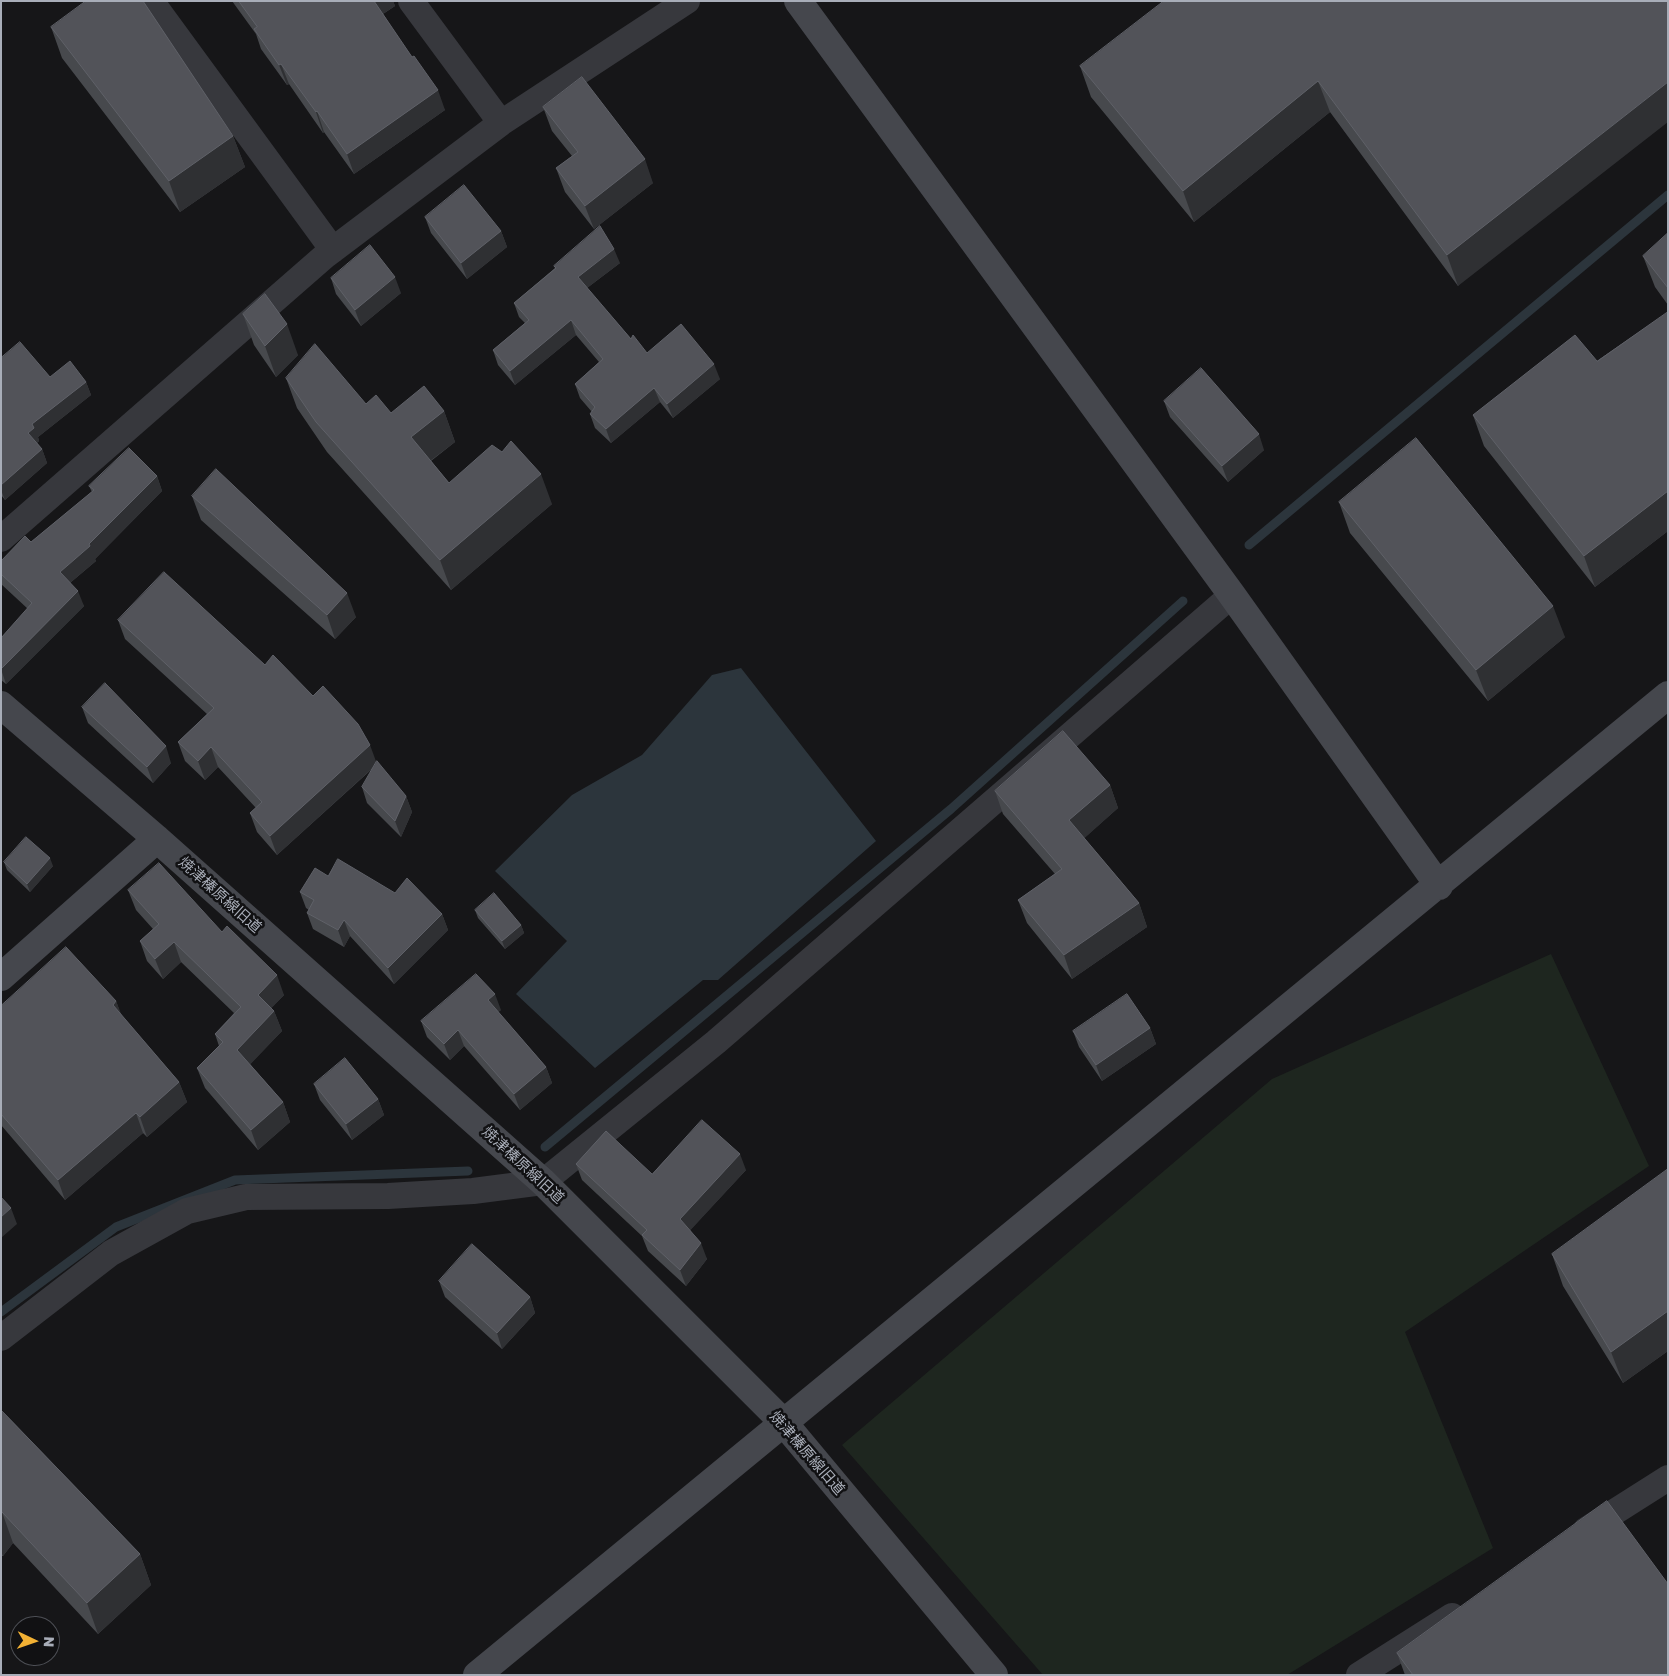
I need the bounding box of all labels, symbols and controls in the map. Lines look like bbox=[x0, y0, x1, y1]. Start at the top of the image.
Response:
street label: 焼津榛原線旧道 bbox=[175, 853, 265, 937]
street label: 焼津榛原線旧道 bbox=[478, 1123, 568, 1207]
street label: 焼津榛原線旧道 bbox=[766, 1407, 848, 1499]
north arrow bbox=[10, 1616, 60, 1666]
text: N bbox=[41, 1636, 58, 1648]

